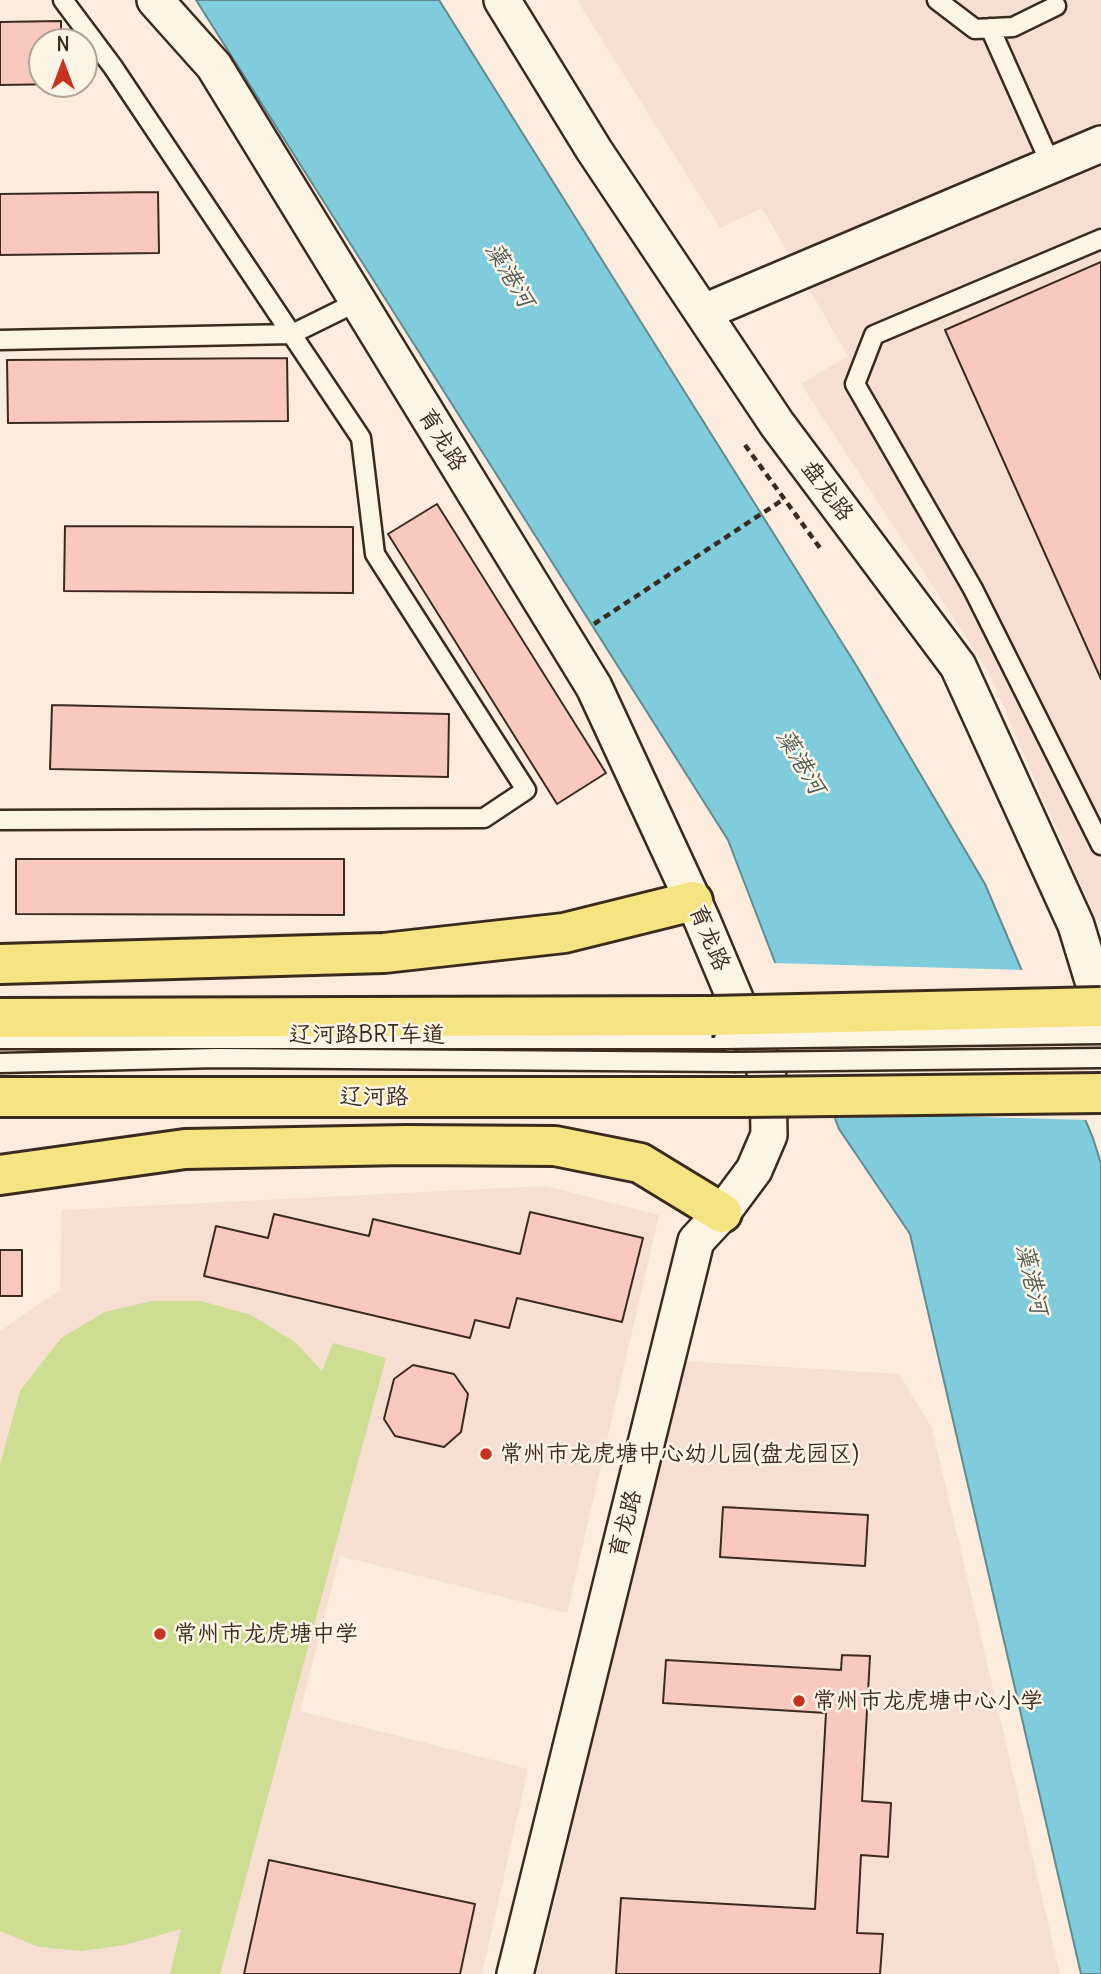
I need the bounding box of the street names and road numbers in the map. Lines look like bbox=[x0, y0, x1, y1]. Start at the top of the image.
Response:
street label: 育龙路 bbox=[412, 403, 472, 477]
street label: 盘龙路 bbox=[795, 455, 859, 527]
street label: 育龙路 bbox=[683, 901, 735, 975]
street label: 辽河路BRT车道 bbox=[289, 1021, 445, 1049]
street label: 辽河路 bbox=[340, 1083, 408, 1111]
street label: 育龙路 bbox=[604, 1487, 648, 1561]

